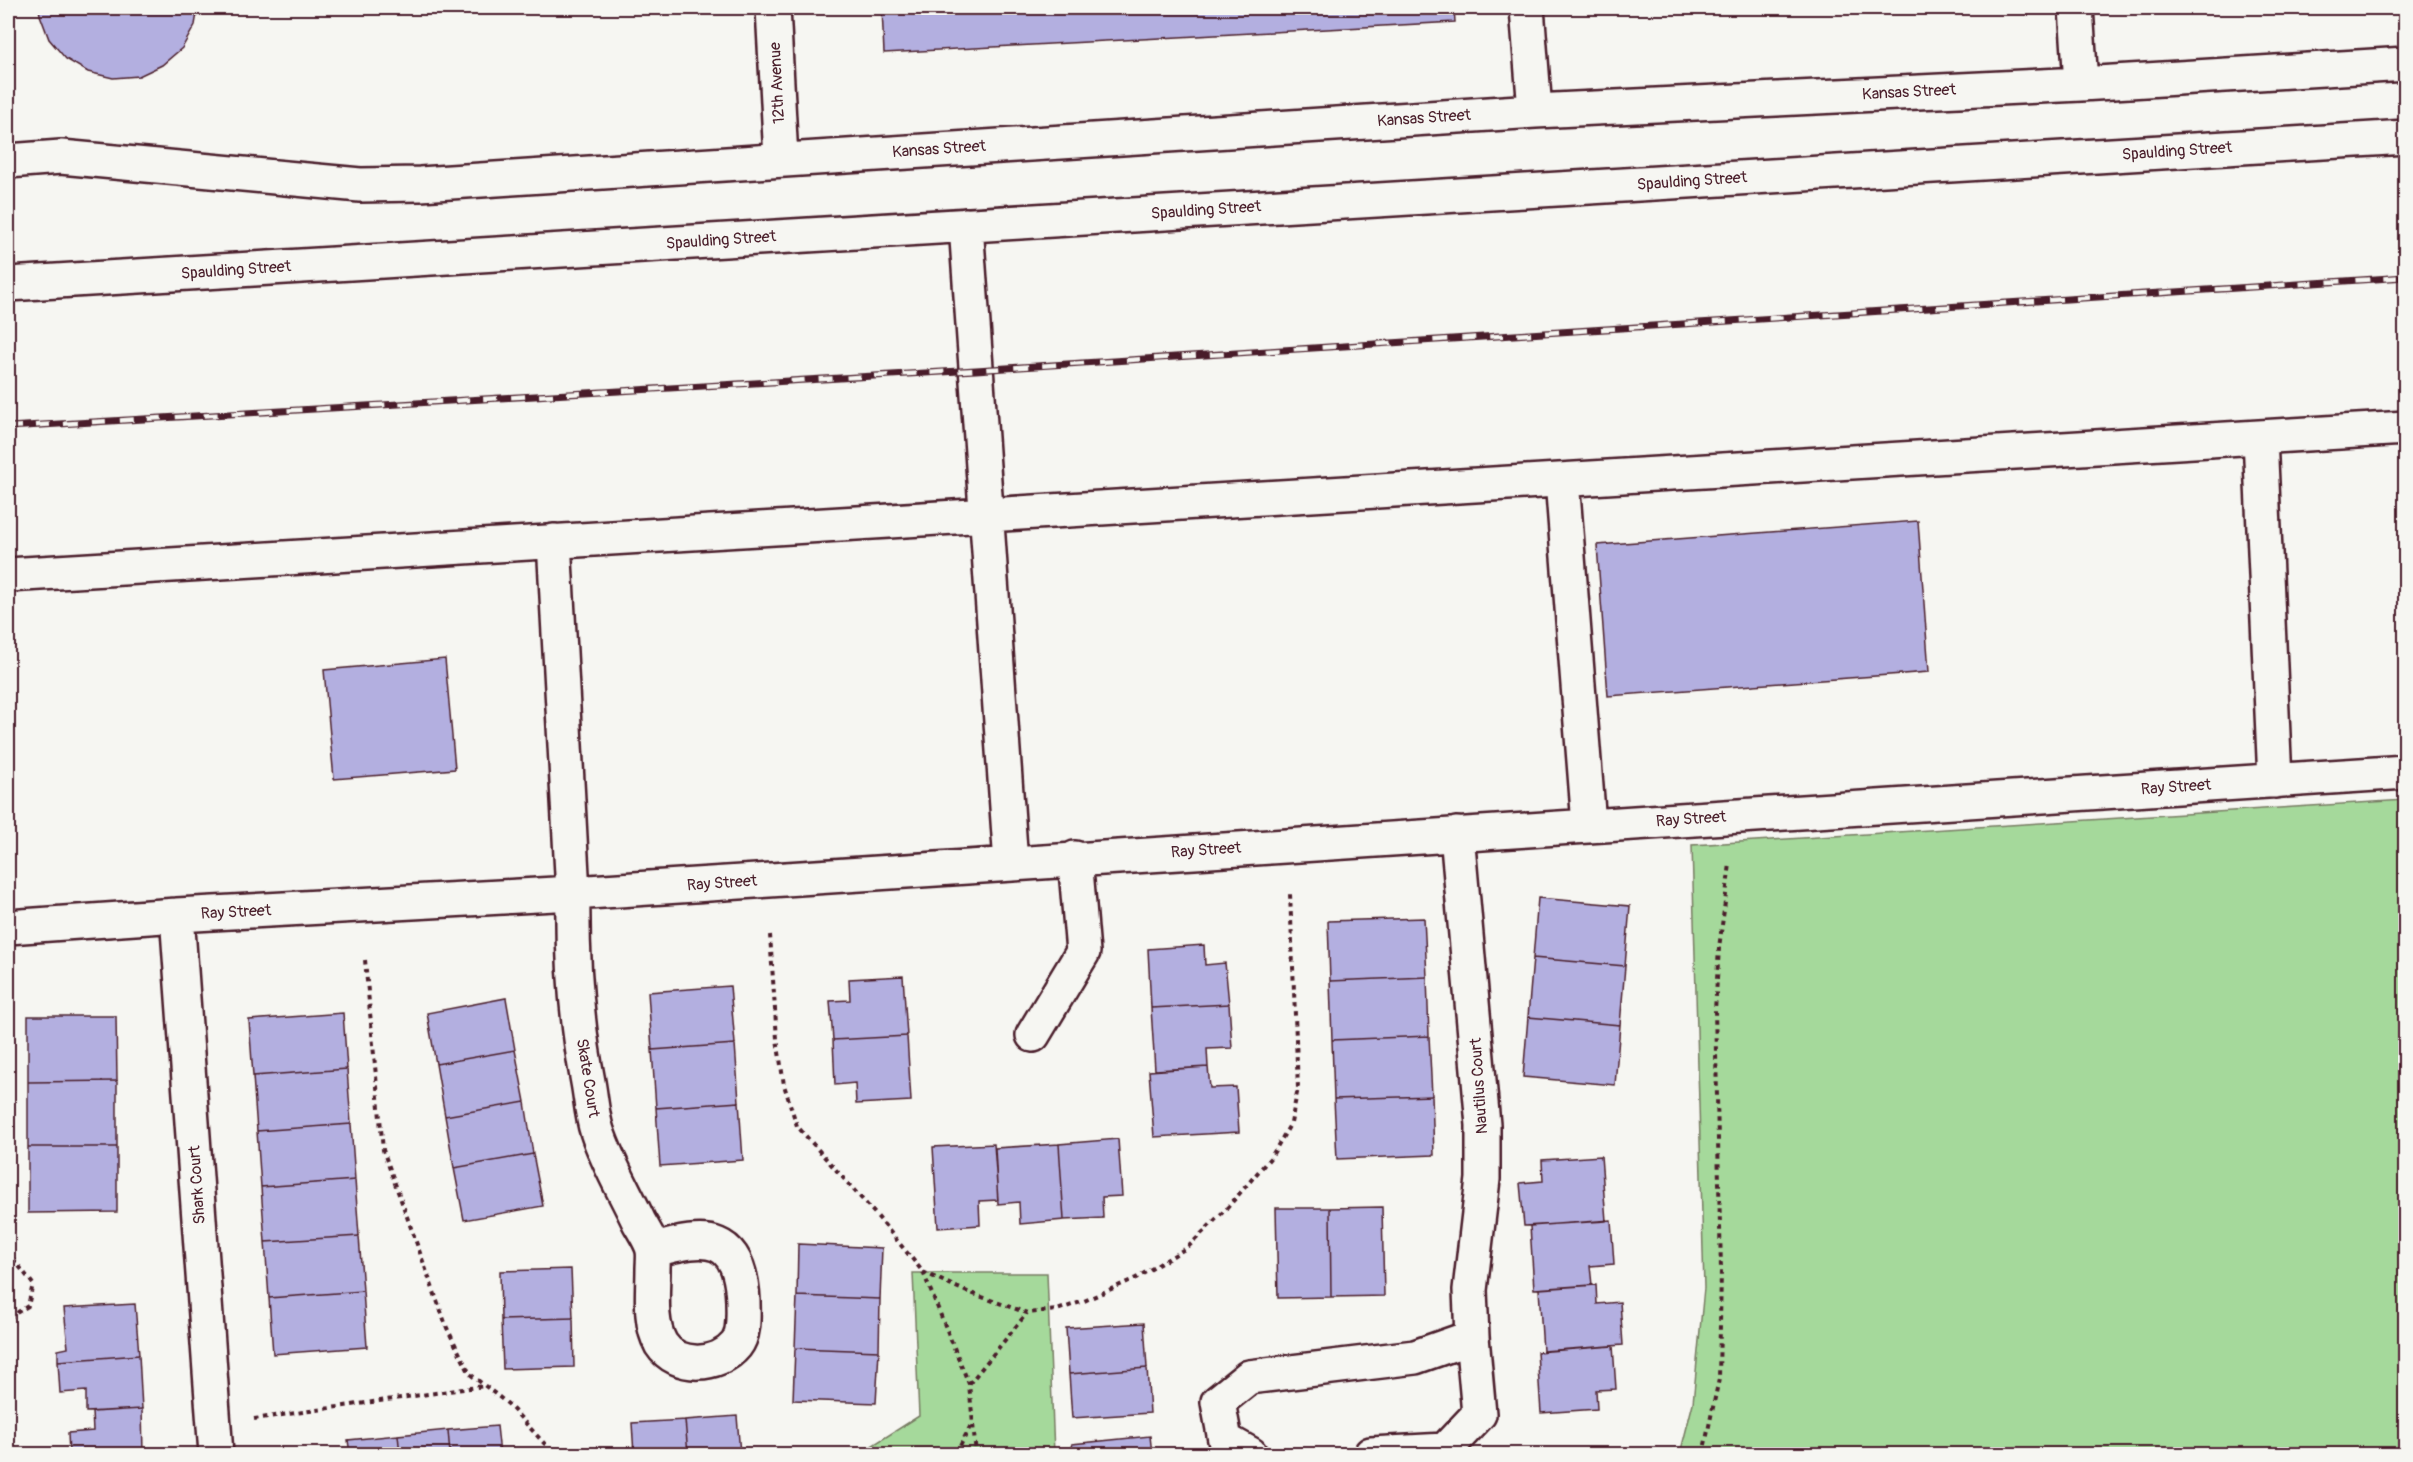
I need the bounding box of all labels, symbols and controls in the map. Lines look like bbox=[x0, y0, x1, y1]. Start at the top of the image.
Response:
street label: 12th Avenue bbox=[765, 42, 789, 124]
street label: Kansas Street bbox=[1862, 80, 1957, 104]
street label: Kansas Street bbox=[1376, 105, 1472, 131]
street label: Kansas Street bbox=[891, 136, 987, 162]
street label: Spaulding Street bbox=[2121, 137, 2233, 165]
street label: Spaulding Street bbox=[1636, 167, 1748, 195]
street label: Spaulding Street bbox=[1150, 196, 1262, 224]
street label: Spaulding Street bbox=[665, 226, 777, 254]
street label: Spaulding Street bbox=[180, 256, 292, 284]
street label: Ray Street bbox=[2140, 775, 2212, 799]
street label: Ray Street bbox=[1655, 807, 1727, 831]
street label: Ray Street bbox=[1170, 838, 1242, 862]
street label: Ray Street bbox=[686, 871, 758, 895]
street label: Ray Street bbox=[200, 900, 272, 924]
street label: Skate Court bbox=[572, 1037, 604, 1119]
street label: Nautilus Court bbox=[1466, 1037, 1492, 1135]
street label: Shark Court bbox=[184, 1144, 210, 1225]

